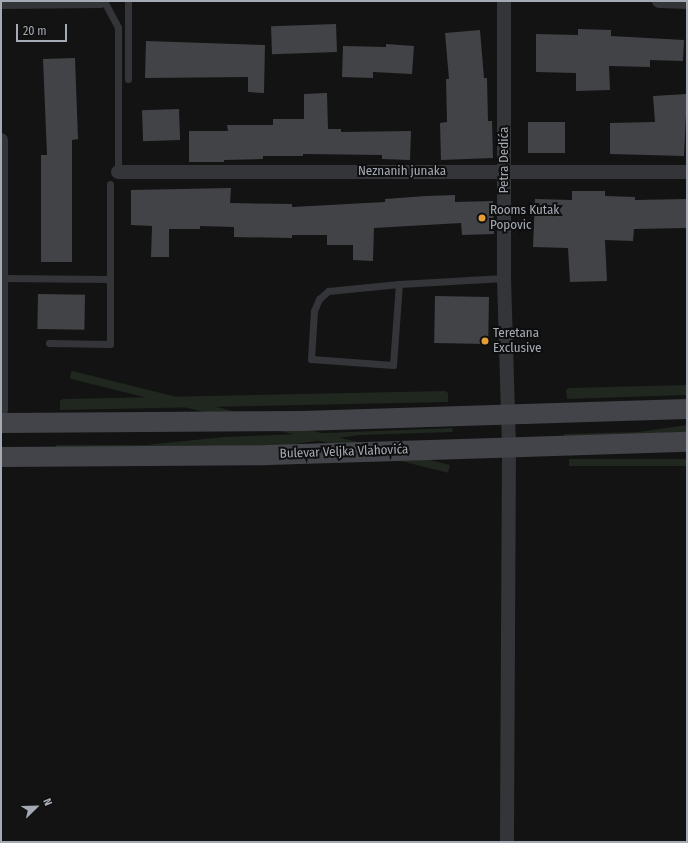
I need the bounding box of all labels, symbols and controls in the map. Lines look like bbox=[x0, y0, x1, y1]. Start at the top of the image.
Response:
scale bar bbox=[18, 16, 69, 42]
text: 20 m bbox=[23, 24, 47, 38]
street label: Petra Dedića bbox=[496, 127, 512, 193]
street label: Neznanih junaka bbox=[358, 163, 446, 179]
place label: Rooms Kutak Popovic bbox=[490, 203, 559, 234]
marker: Rooms Kutak Popovic bbox=[477, 213, 487, 223]
place label: Teretana Exclusive bbox=[493, 326, 541, 357]
marker: Teretana Exclusive bbox=[480, 336, 490, 346]
street label: Bulevar Veljka Vlahovića bbox=[279, 442, 409, 462]
north arrow bbox=[16, 787, 56, 827]
text: N bbox=[40, 797, 55, 808]

